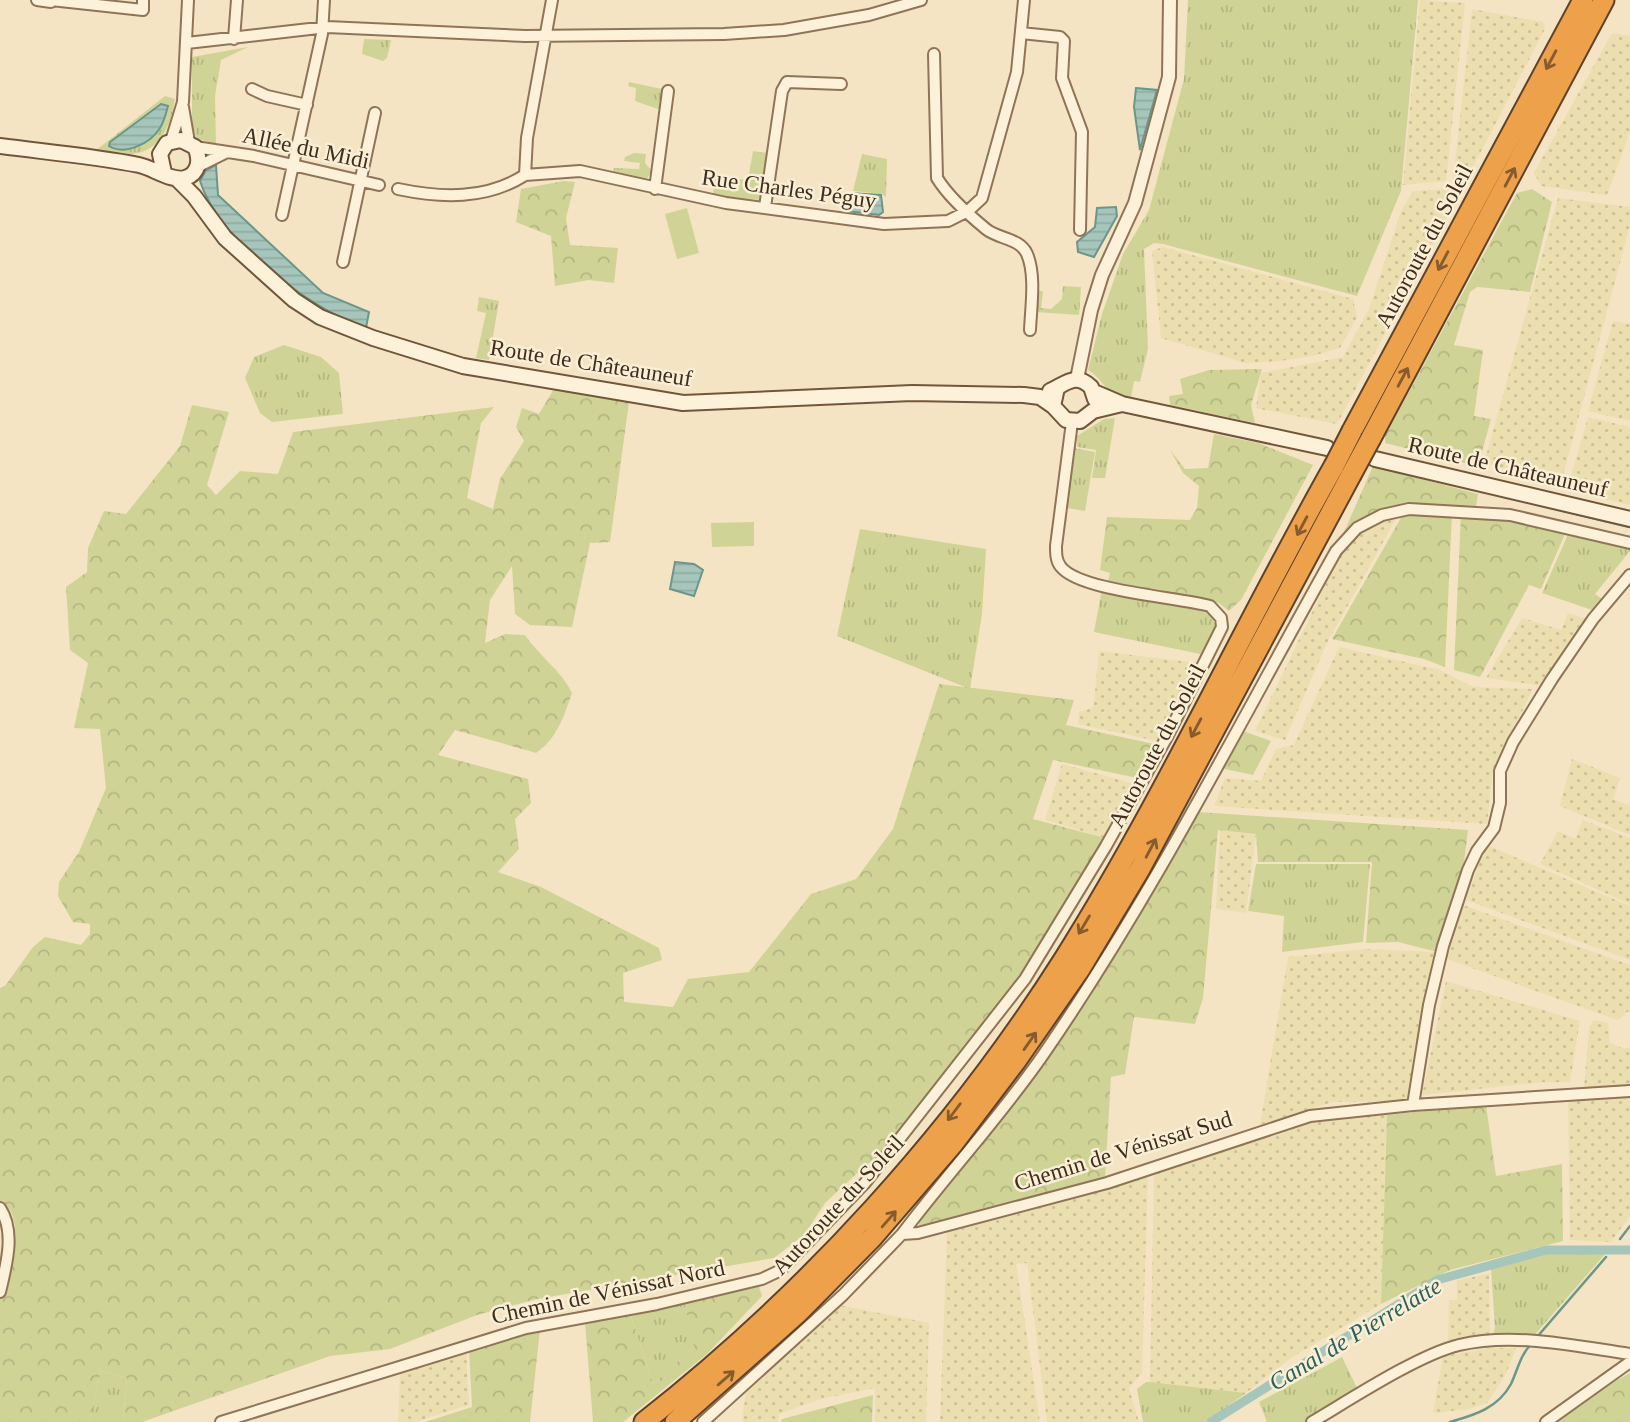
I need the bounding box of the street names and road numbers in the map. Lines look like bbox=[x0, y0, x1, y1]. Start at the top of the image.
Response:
street label: Allée du Midi bbox=[240, 122, 372, 174]
street label: Autoroute du Soleil bbox=[1370, 160, 1478, 332]
street label: Rue Charles Péguy bbox=[700, 164, 879, 214]
street label: Route de Châteauneuf bbox=[488, 335, 694, 391]
street label: Route de Châteauneuf bbox=[1406, 432, 1611, 502]
street label: Autoroute du Soleil bbox=[1103, 660, 1211, 832]
street label: Chemin de Vénissat Sud bbox=[1011, 1106, 1235, 1196]
street label: Autoroute du Soleil bbox=[767, 1130, 909, 1280]
street label: Chemin de Vénissat Nord bbox=[489, 1255, 727, 1329]

